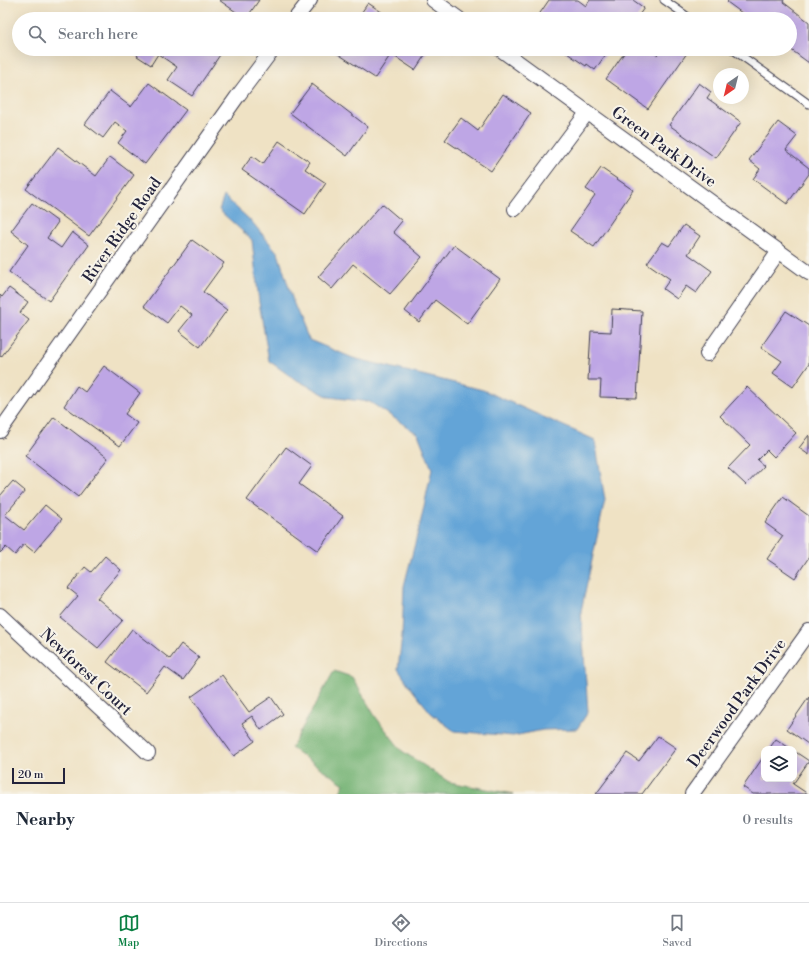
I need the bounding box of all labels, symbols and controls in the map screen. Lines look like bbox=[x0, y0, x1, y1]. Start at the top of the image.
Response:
search box bbox=[12, 12, 797, 56]
icon: search bbox=[26, 23, 48, 45]
text: Search here bbox=[58, 25, 138, 44]
north arrow bbox=[713, 68, 749, 104]
street label: Green Park Drive bbox=[608, 102, 720, 192]
street label: River Ridge Road bbox=[78, 173, 166, 287]
street label: Newforest Court bbox=[36, 624, 136, 720]
street label: Deerwood Park Drive bbox=[683, 635, 791, 771]
map controls bbox=[761, 746, 797, 782]
button: layers bbox=[761, 746, 797, 782]
scale bar bbox=[12, 766, 65, 785]
text: 20 m bbox=[18, 768, 43, 782]
text: Nearby bbox=[16, 809, 75, 831]
text: 0 results bbox=[742, 812, 793, 828]
tab: Map bbox=[118, 912, 140, 950]
tab: Directions bbox=[375, 912, 428, 950]
tab: Saved bbox=[663, 912, 691, 950]

